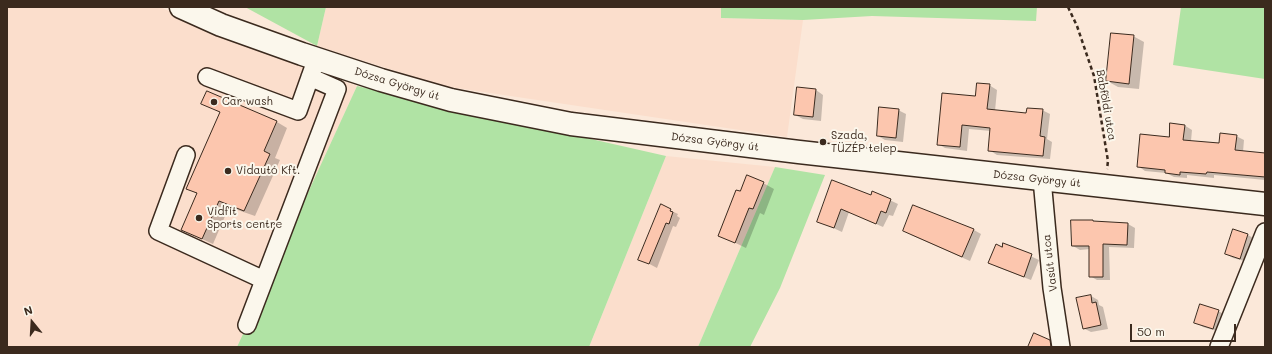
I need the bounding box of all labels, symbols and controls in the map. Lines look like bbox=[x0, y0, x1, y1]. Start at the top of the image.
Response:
street label: Dózsa György út bbox=[353, 65, 441, 103]
street label: Babföldi utca bbox=[1093, 68, 1119, 142]
place label: Car wash bbox=[222, 95, 273, 109]
marker: Car wash bbox=[209, 97, 219, 107]
place label: Szada, TÜZÉP telep bbox=[831, 129, 896, 155]
street label: Dózsa György út bbox=[670, 130, 760, 154]
marker: Szada, TÜZÉP telep bbox=[818, 137, 828, 147]
place label: Vidautó Kft. bbox=[236, 164, 300, 178]
marker: Vidautó Kft. bbox=[223, 166, 233, 176]
street label: Dózsa György út bbox=[992, 168, 1082, 190]
place label: Vidfit Sports centre bbox=[207, 205, 282, 231]
marker: Vidfit Sports centre bbox=[194, 213, 204, 223]
street label: Vasút utca bbox=[1040, 233, 1060, 293]
north arrow bbox=[12, 302, 52, 342]
text: N bbox=[22, 302, 34, 319]
scale bar bbox=[1132, 316, 1238, 342]
text: 50 m bbox=[1137, 323, 1165, 339]

